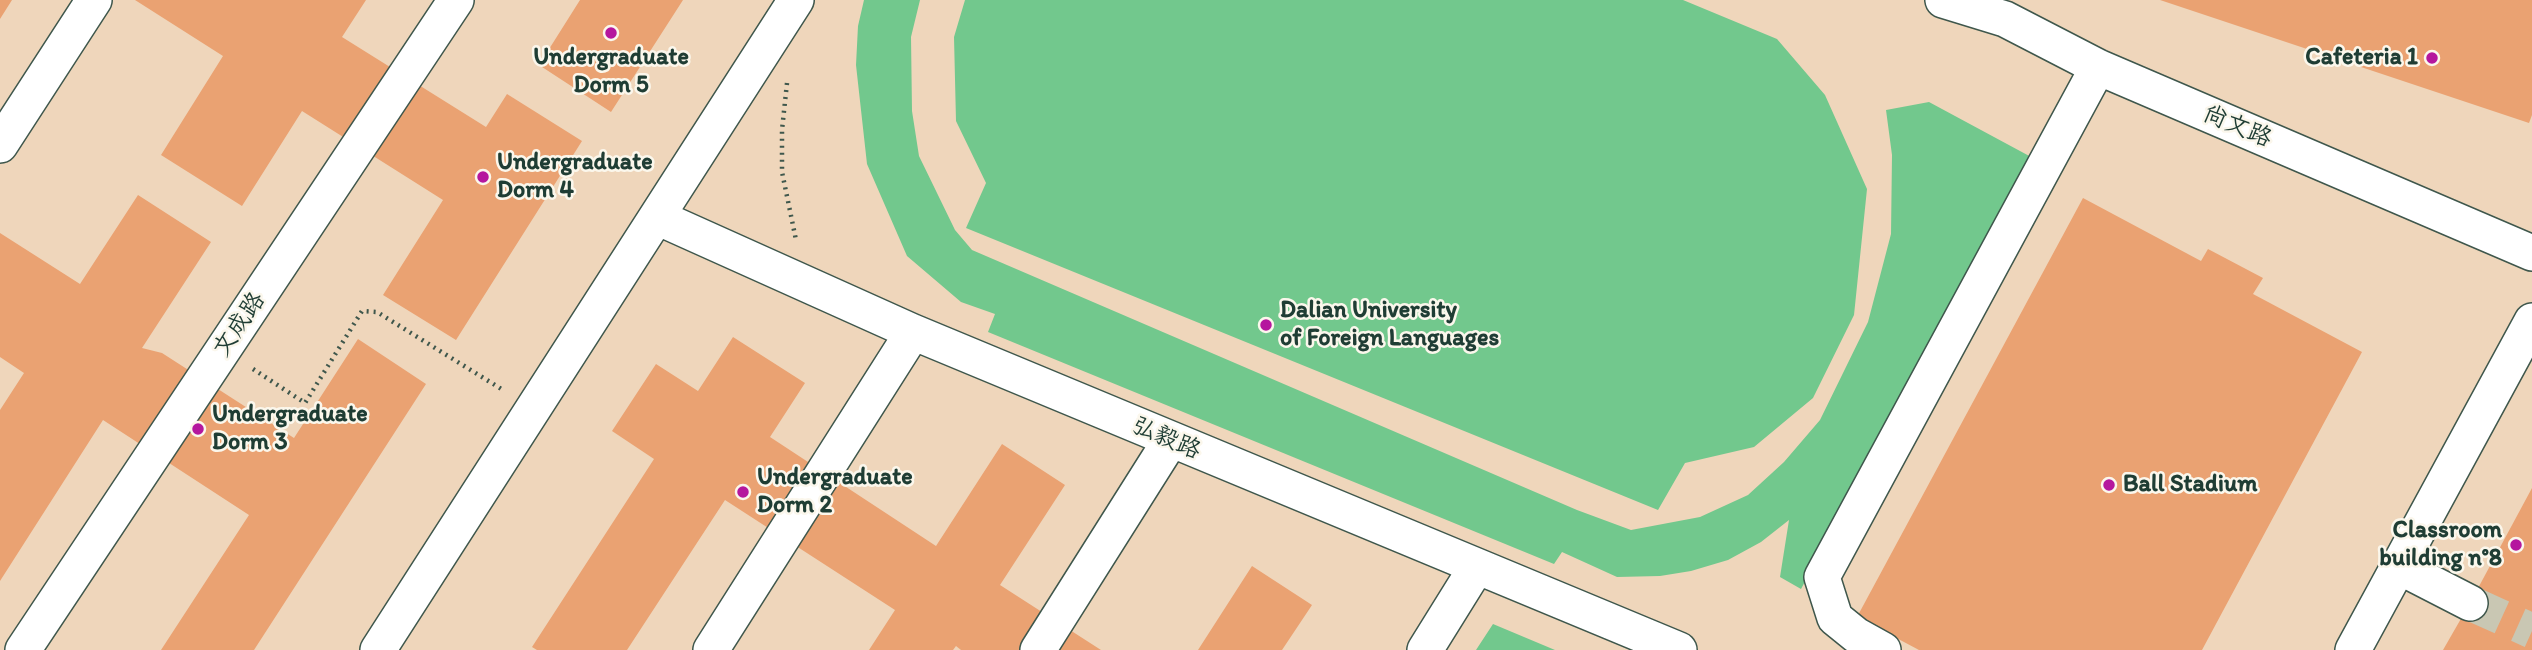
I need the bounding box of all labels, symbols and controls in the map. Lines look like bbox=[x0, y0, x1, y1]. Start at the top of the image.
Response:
marker: Undergraduate Dorm 5 bbox=[603, 25, 619, 41]
place label: Undergraduate Dorm 5 bbox=[533, 44, 689, 100]
place label: Cafeteria 1 bbox=[2305, 44, 2418, 72]
marker: Cafeteria 1 bbox=[2424, 50, 2440, 66]
street label: 尚文路 bbox=[2198, 100, 2276, 154]
place label: Undergraduate Dorm 4 bbox=[497, 149, 653, 205]
marker: Undergraduate Dorm 4 bbox=[475, 169, 491, 185]
street label: 文成路 bbox=[208, 287, 272, 363]
place label: Dalian University of Foreign Languages bbox=[1280, 297, 1499, 353]
marker: Dalian University of Foreign Languages bbox=[1258, 317, 1274, 333]
place label: Undergraduate Dorm 3 bbox=[212, 401, 368, 457]
street label: 弘毅路 bbox=[1127, 412, 1205, 466]
marker: Undergraduate Dorm 3 bbox=[190, 421, 206, 437]
place label: Undergraduate Dorm 2 bbox=[757, 464, 913, 520]
place label: Ball Stadium bbox=[2123, 471, 2258, 499]
marker: Ball Stadium bbox=[2101, 477, 2117, 493]
marker: Undergraduate Dorm 2 bbox=[735, 484, 751, 500]
place label: Classroom building n°8 bbox=[2379, 517, 2502, 573]
marker: Classroom building n°8 bbox=[2508, 537, 2524, 553]

